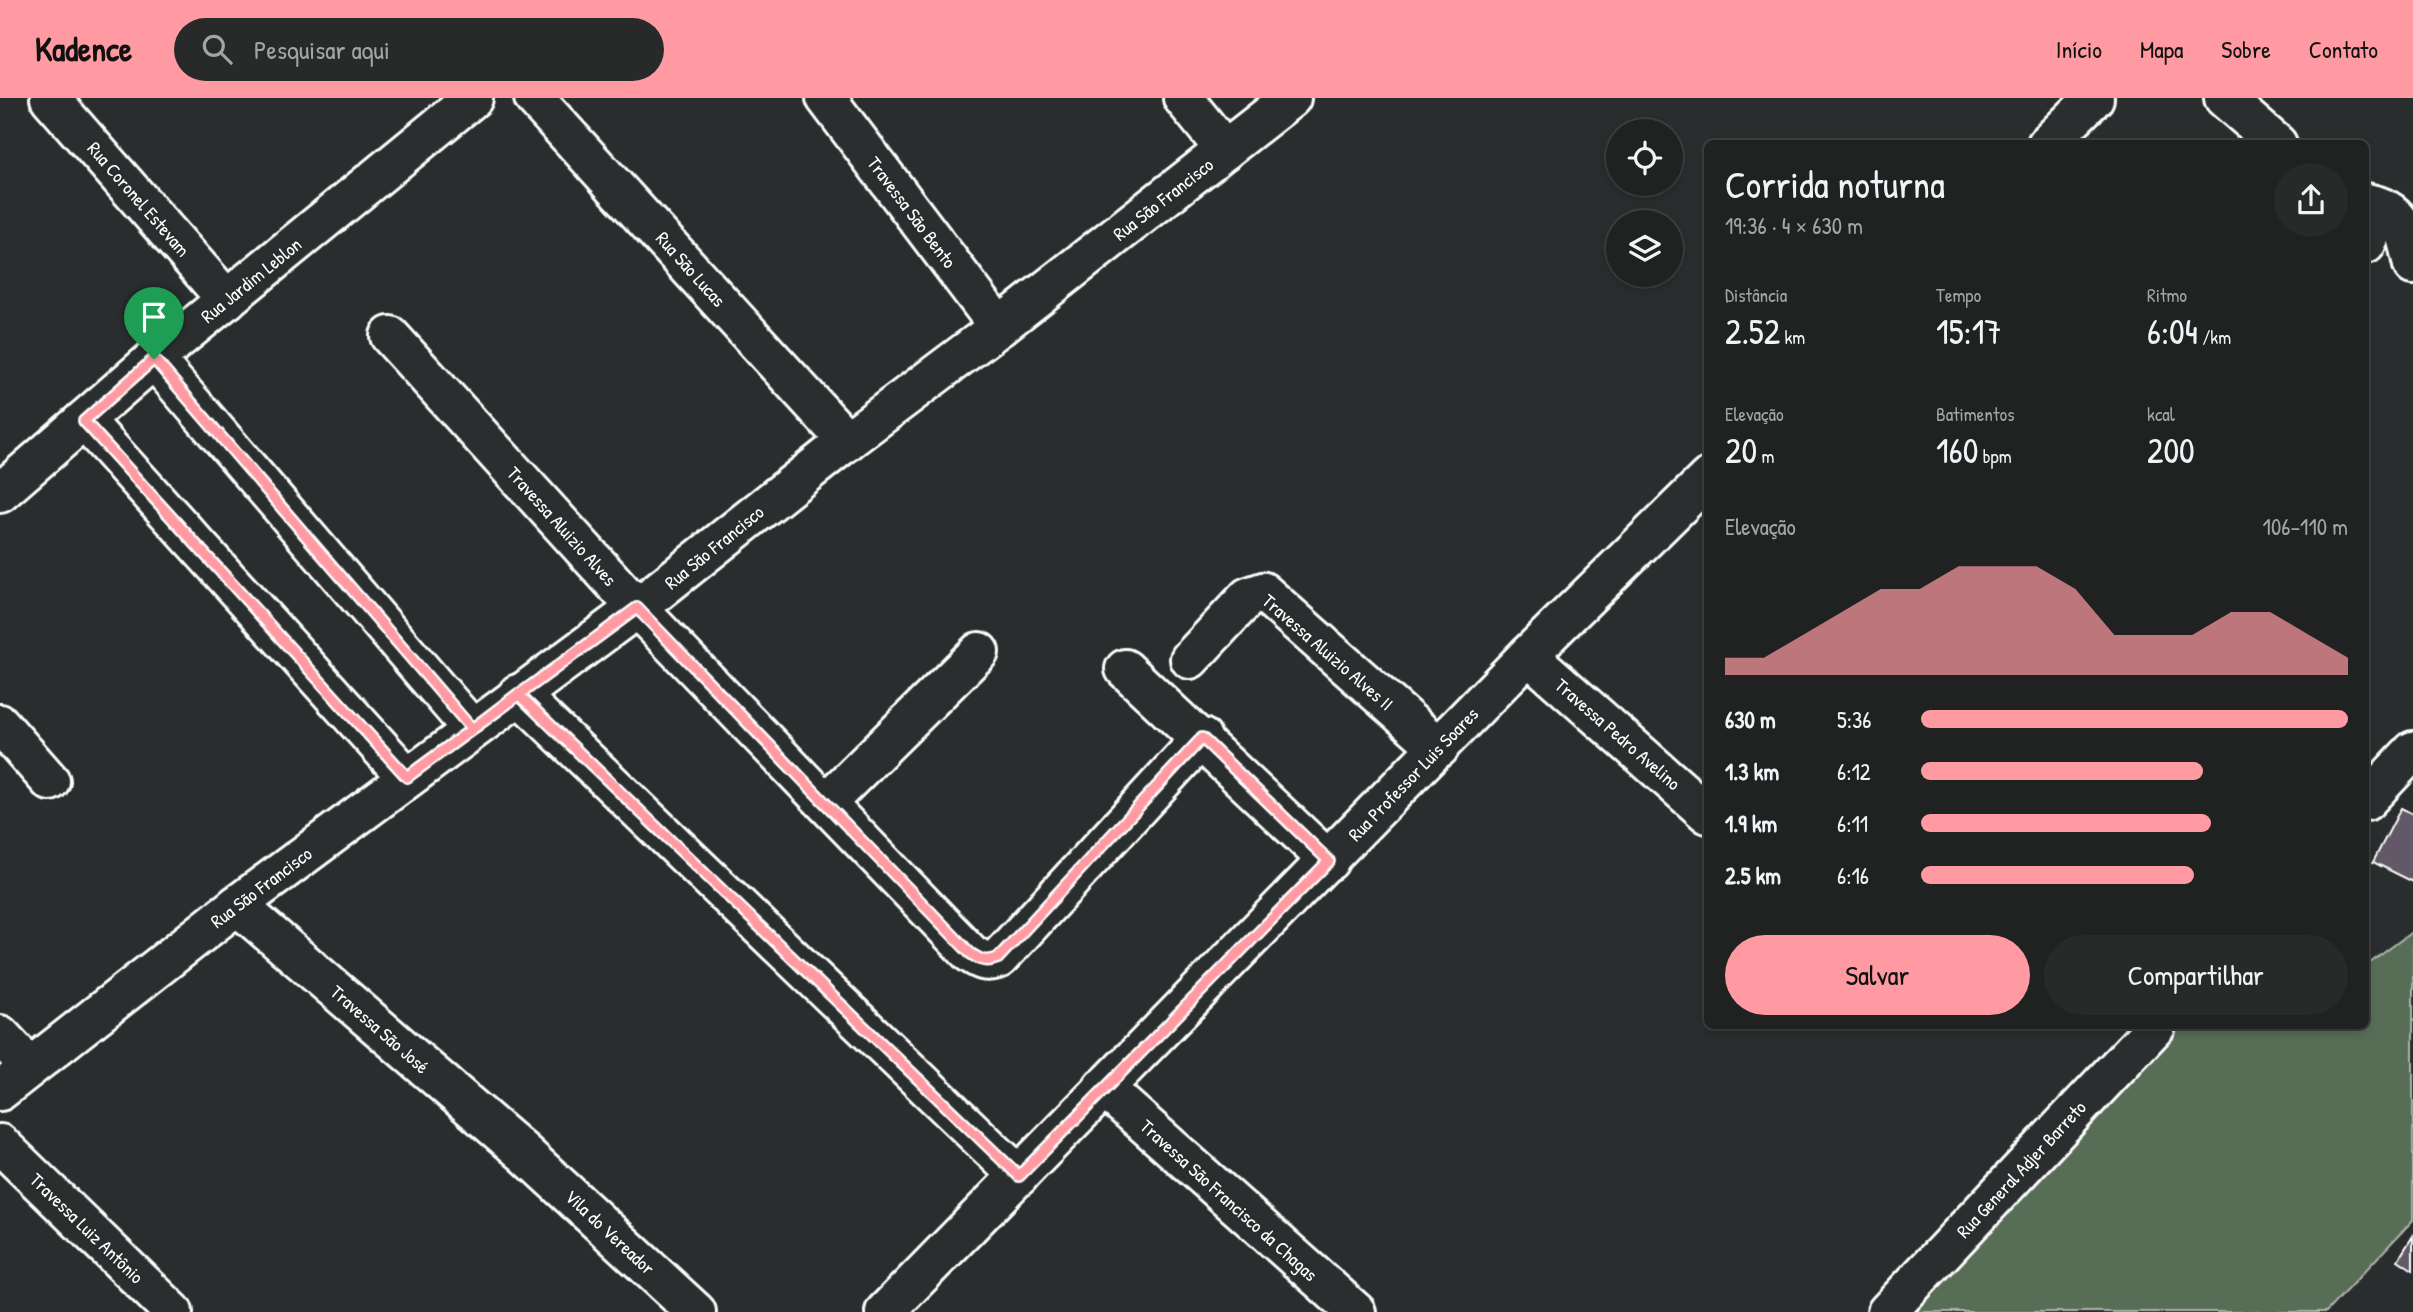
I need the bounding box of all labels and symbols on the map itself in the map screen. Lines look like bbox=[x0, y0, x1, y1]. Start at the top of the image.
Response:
street label: Rua Coronel Estevam bbox=[82, 136, 196, 262]
street label: Travessa São Bento bbox=[861, 151, 963, 273]
street label: Rua São Francisco bbox=[1107, 151, 1219, 246]
street label: Rua São Lucas bbox=[650, 226, 732, 312]
street label: Rua Jardim Leblon bbox=[195, 231, 307, 329]
pin bbox=[124, 287, 184, 359]
street label: Travessa Aluizio Alves bbox=[501, 461, 623, 591]
street label: Rua São Francisco bbox=[659, 499, 769, 595]
street label: Travessa Aluizio Alves II bbox=[1257, 588, 1399, 716]
street label: Travessa Pedro Avelino bbox=[1550, 672, 1687, 796]
street label: Rua Professor Luis Soares bbox=[1342, 701, 1484, 847]
street label: Rua São Francisco bbox=[205, 840, 317, 934]
street label: Travessa São José bbox=[325, 979, 435, 1079]
street label: Rua General Adjer Barreto bbox=[1950, 1094, 2092, 1243]
street label: Travessa São Francisco da Chagas bbox=[1135, 1113, 1323, 1287]
street label: Travessa Luiz Antônio bbox=[24, 1167, 150, 1289]
street label: Vila do Vereador bbox=[559, 1184, 661, 1281]

